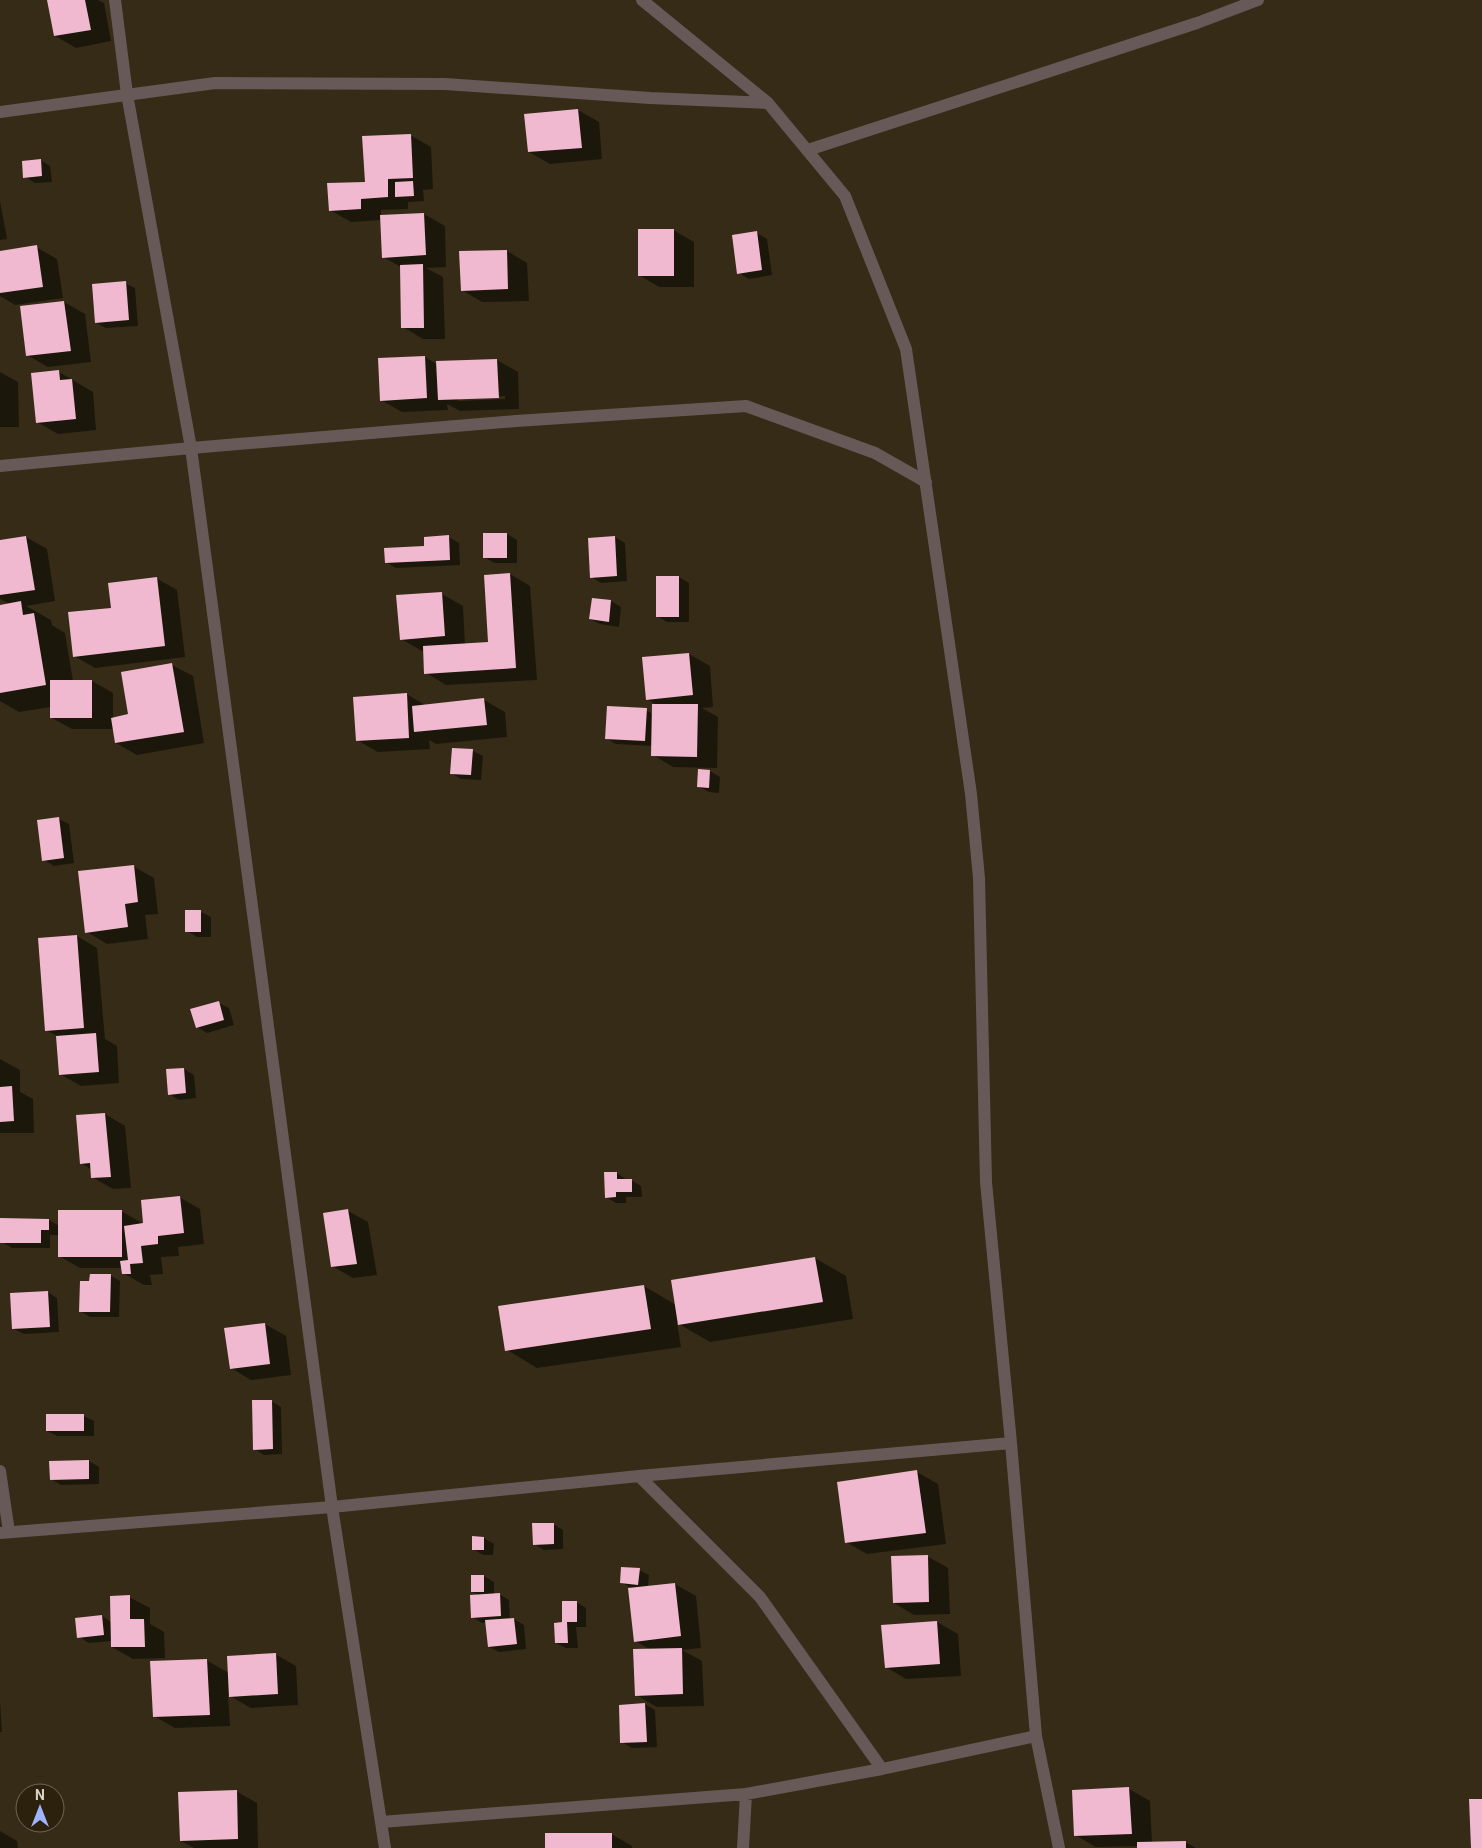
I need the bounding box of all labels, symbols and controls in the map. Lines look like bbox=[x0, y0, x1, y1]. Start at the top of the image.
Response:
north arrow bbox=[15, 1783, 65, 1833]
text: N bbox=[35, 1787, 45, 1803]

